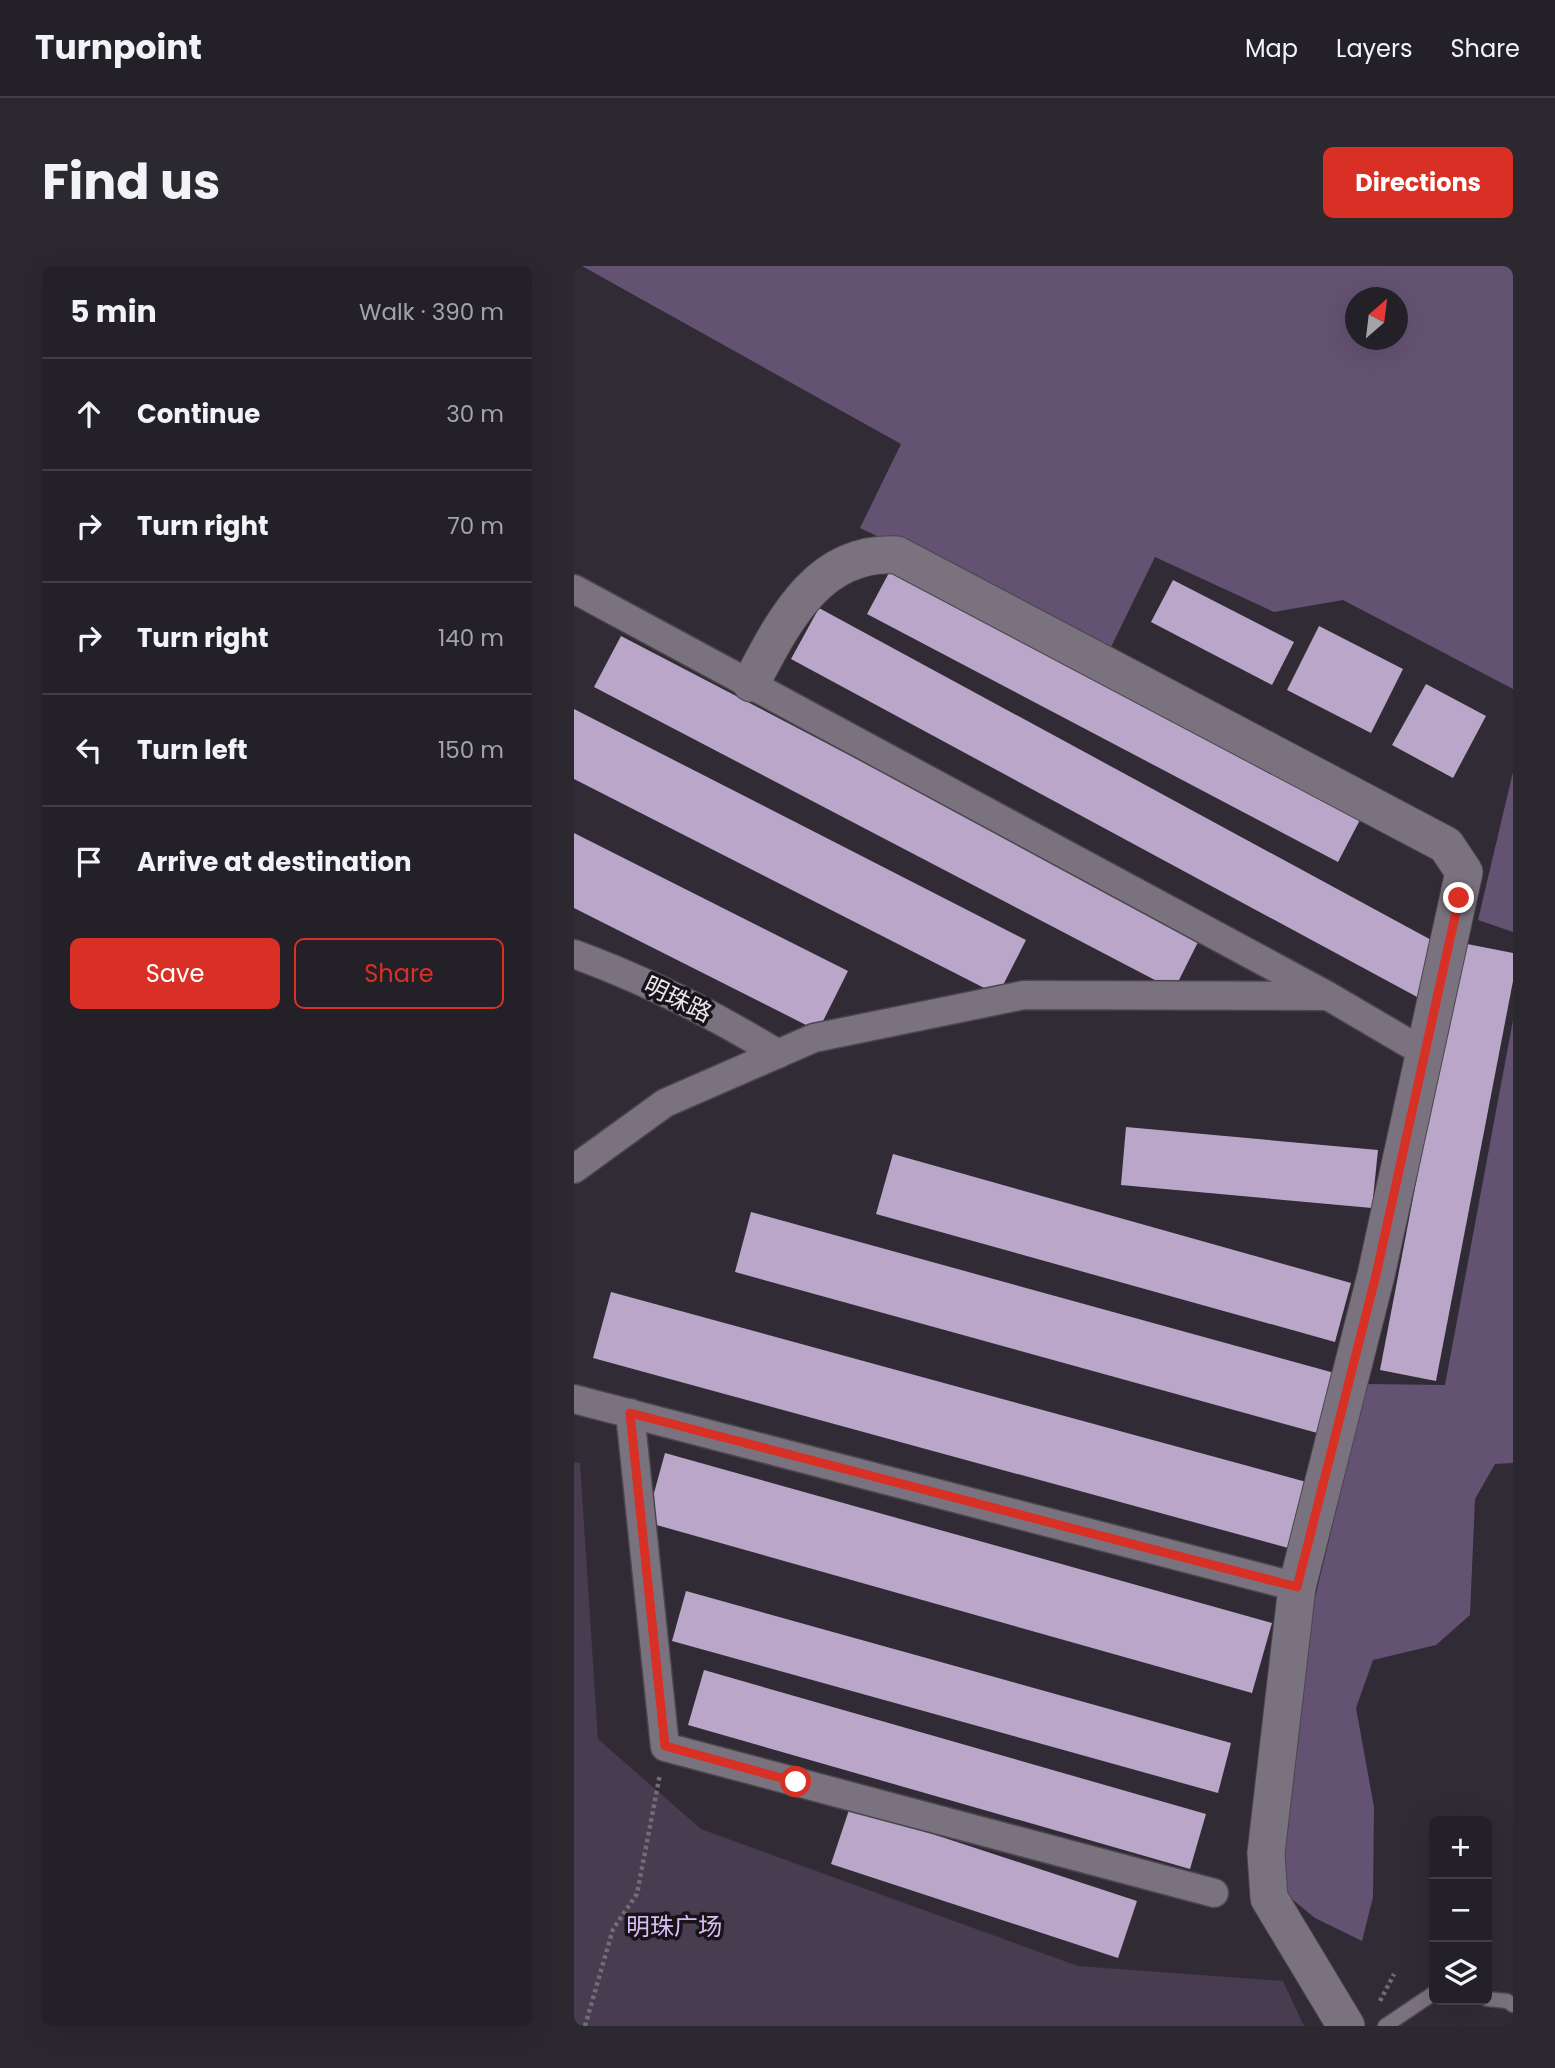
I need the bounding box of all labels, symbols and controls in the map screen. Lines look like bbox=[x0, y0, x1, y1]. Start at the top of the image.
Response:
text: Turnpoint bbox=[35, 24, 202, 71]
text: Map bbox=[1245, 32, 1298, 65]
text: Layers bbox=[1336, 32, 1412, 65]
text: Share bbox=[1450, 32, 1520, 65]
button: Directions bbox=[1323, 147, 1513, 218]
text: Find us bbox=[42, 148, 220, 216]
north arrow bbox=[1345, 287, 1408, 350]
text: 5 min bbox=[70, 290, 157, 333]
text: Walk · 390 m bbox=[359, 296, 504, 328]
icon: ahead bbox=[70, 395, 108, 433]
text: Continue bbox=[137, 396, 260, 432]
text: 30 m bbox=[446, 398, 504, 430]
icon: right bbox=[70, 507, 108, 545]
text: Turn right bbox=[137, 508, 269, 544]
text: 70 m bbox=[447, 510, 504, 542]
icon: right bbox=[70, 619, 108, 657]
text: Turn right bbox=[137, 620, 269, 656]
text: 140 m bbox=[438, 622, 504, 654]
icon: left bbox=[70, 731, 108, 769]
text: Turn left bbox=[137, 732, 248, 768]
text: 150 m bbox=[438, 734, 504, 766]
icon: arrive bbox=[70, 843, 108, 881]
text: Arrive at destination bbox=[137, 844, 412, 880]
route end bbox=[1443, 882, 1474, 913]
button: Save bbox=[70, 938, 280, 1009]
button: Share bbox=[294, 938, 504, 1009]
street label: 明珠路 bbox=[638, 968, 718, 1030]
route start bbox=[780, 1766, 811, 1797]
map controls bbox=[1429, 1816, 1492, 2005]
button: + bbox=[1429, 1816, 1492, 1879]
button: − bbox=[1429, 1879, 1492, 1942]
park label: 明珠广场 bbox=[626, 1910, 722, 1943]
button: layers bbox=[1429, 1942, 1492, 2005]

